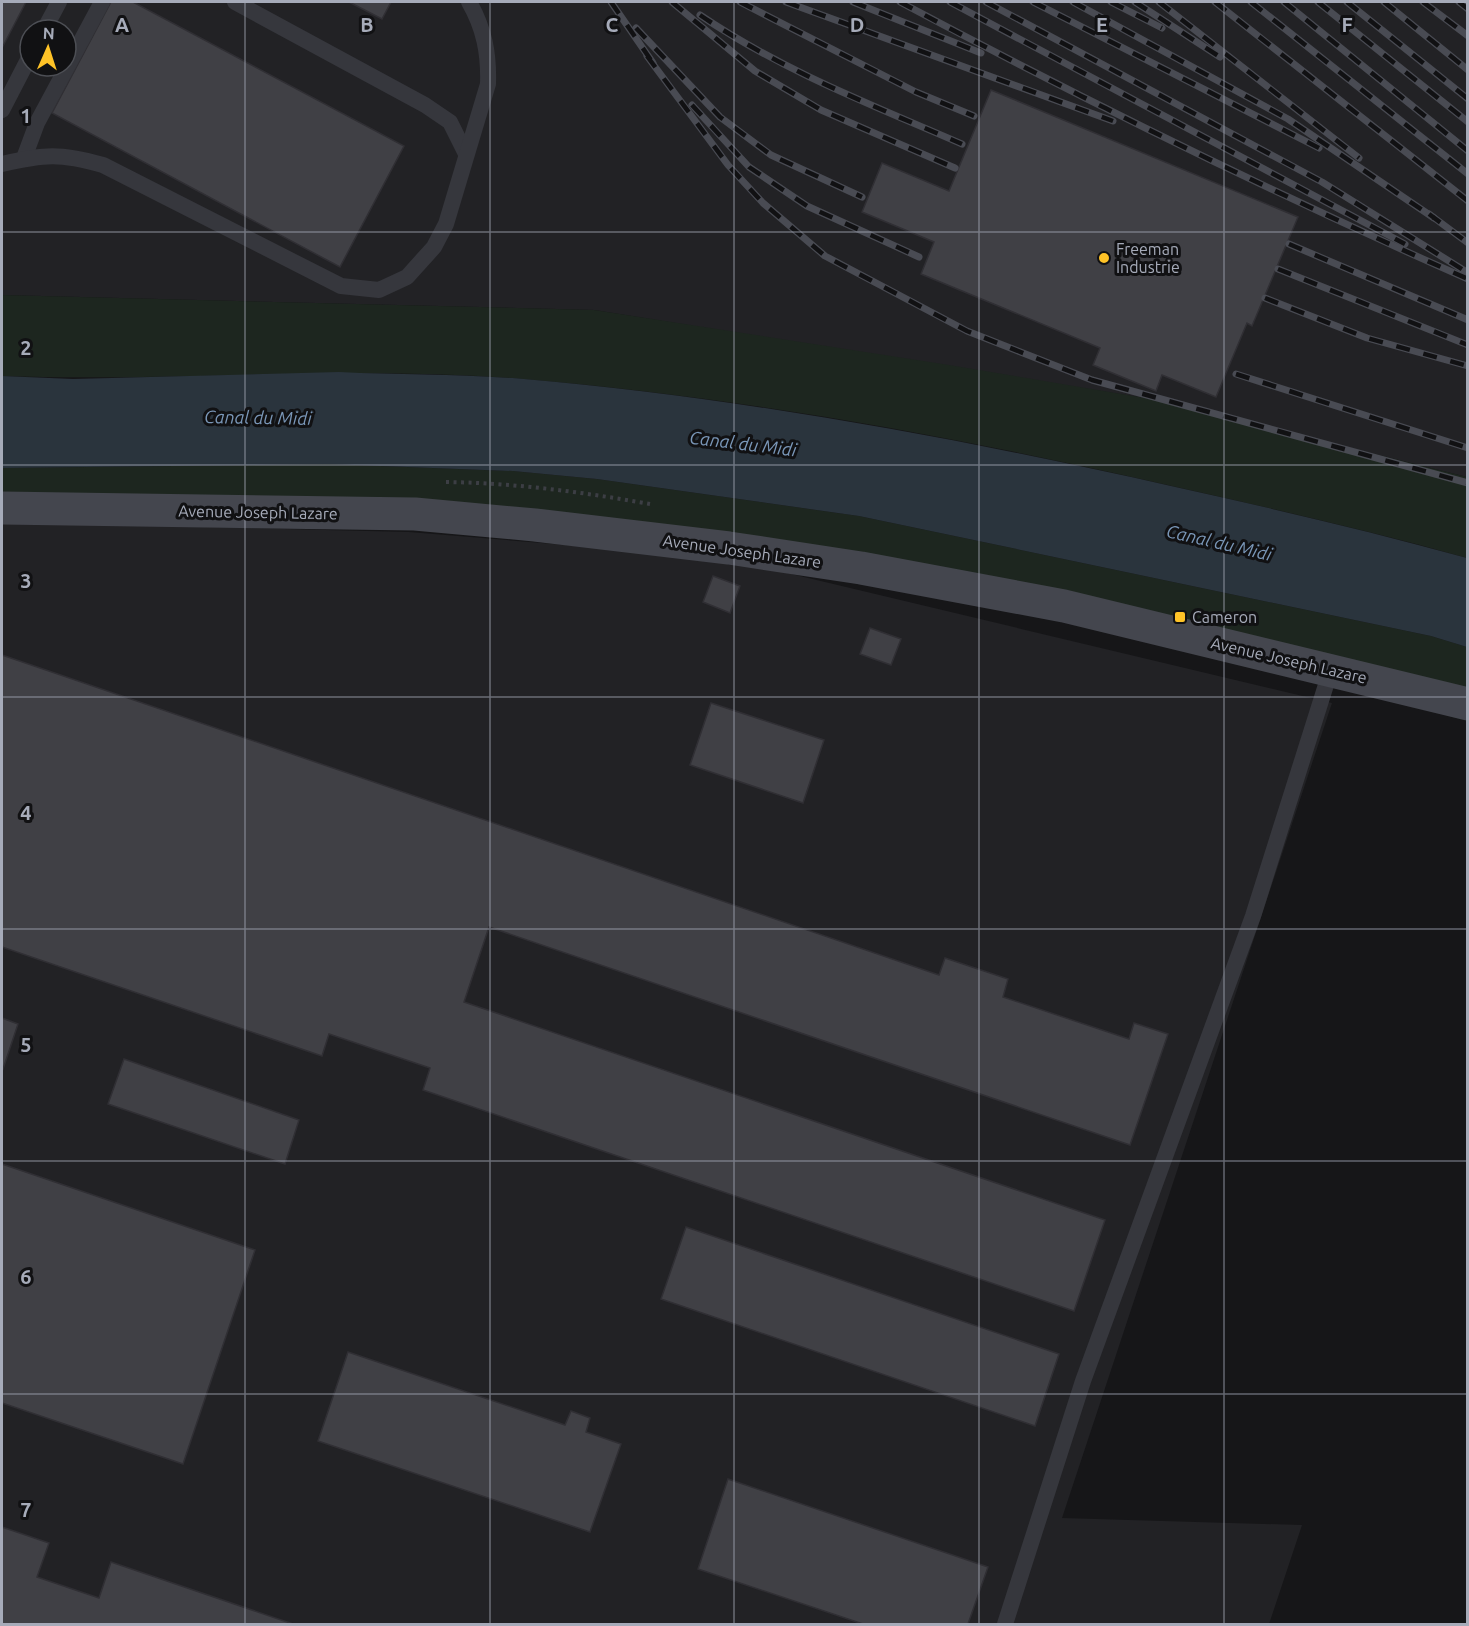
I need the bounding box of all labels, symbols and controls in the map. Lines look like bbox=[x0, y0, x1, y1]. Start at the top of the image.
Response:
text: A bbox=[115, 13, 129, 36]
text: B bbox=[360, 13, 374, 36]
text: C bbox=[606, 13, 619, 36]
text: D bbox=[850, 13, 864, 36]
text: E bbox=[1096, 13, 1108, 36]
text: F bbox=[1341, 13, 1353, 36]
north arrow bbox=[18, 18, 78, 78]
text: N bbox=[42, 24, 55, 42]
text: 1 bbox=[20, 104, 32, 127]
place label: Freeman Industrie bbox=[1116, 240, 1180, 276]
marker: Freeman Industrie bbox=[1097, 251, 1111, 265]
text: 2 bbox=[20, 336, 32, 359]
water label: Canal du Midi bbox=[204, 406, 313, 428]
water label: Canal du Midi bbox=[688, 427, 798, 460]
street label: Avenue Joseph Lazare bbox=[178, 502, 338, 522]
water label: Canal du Midi bbox=[1165, 520, 1274, 564]
street label: Avenue Joseph Lazare bbox=[662, 531, 822, 571]
text: 3 bbox=[20, 569, 32, 592]
place label: Cameron bbox=[1192, 608, 1257, 626]
marker: Cameron bbox=[1173, 610, 1187, 624]
street label: Avenue Joseph Lazare bbox=[1209, 633, 1369, 687]
text: 4 bbox=[20, 801, 32, 824]
text: 5 bbox=[20, 1033, 32, 1056]
text: 6 bbox=[20, 1265, 32, 1288]
text: 7 bbox=[20, 1498, 32, 1521]

